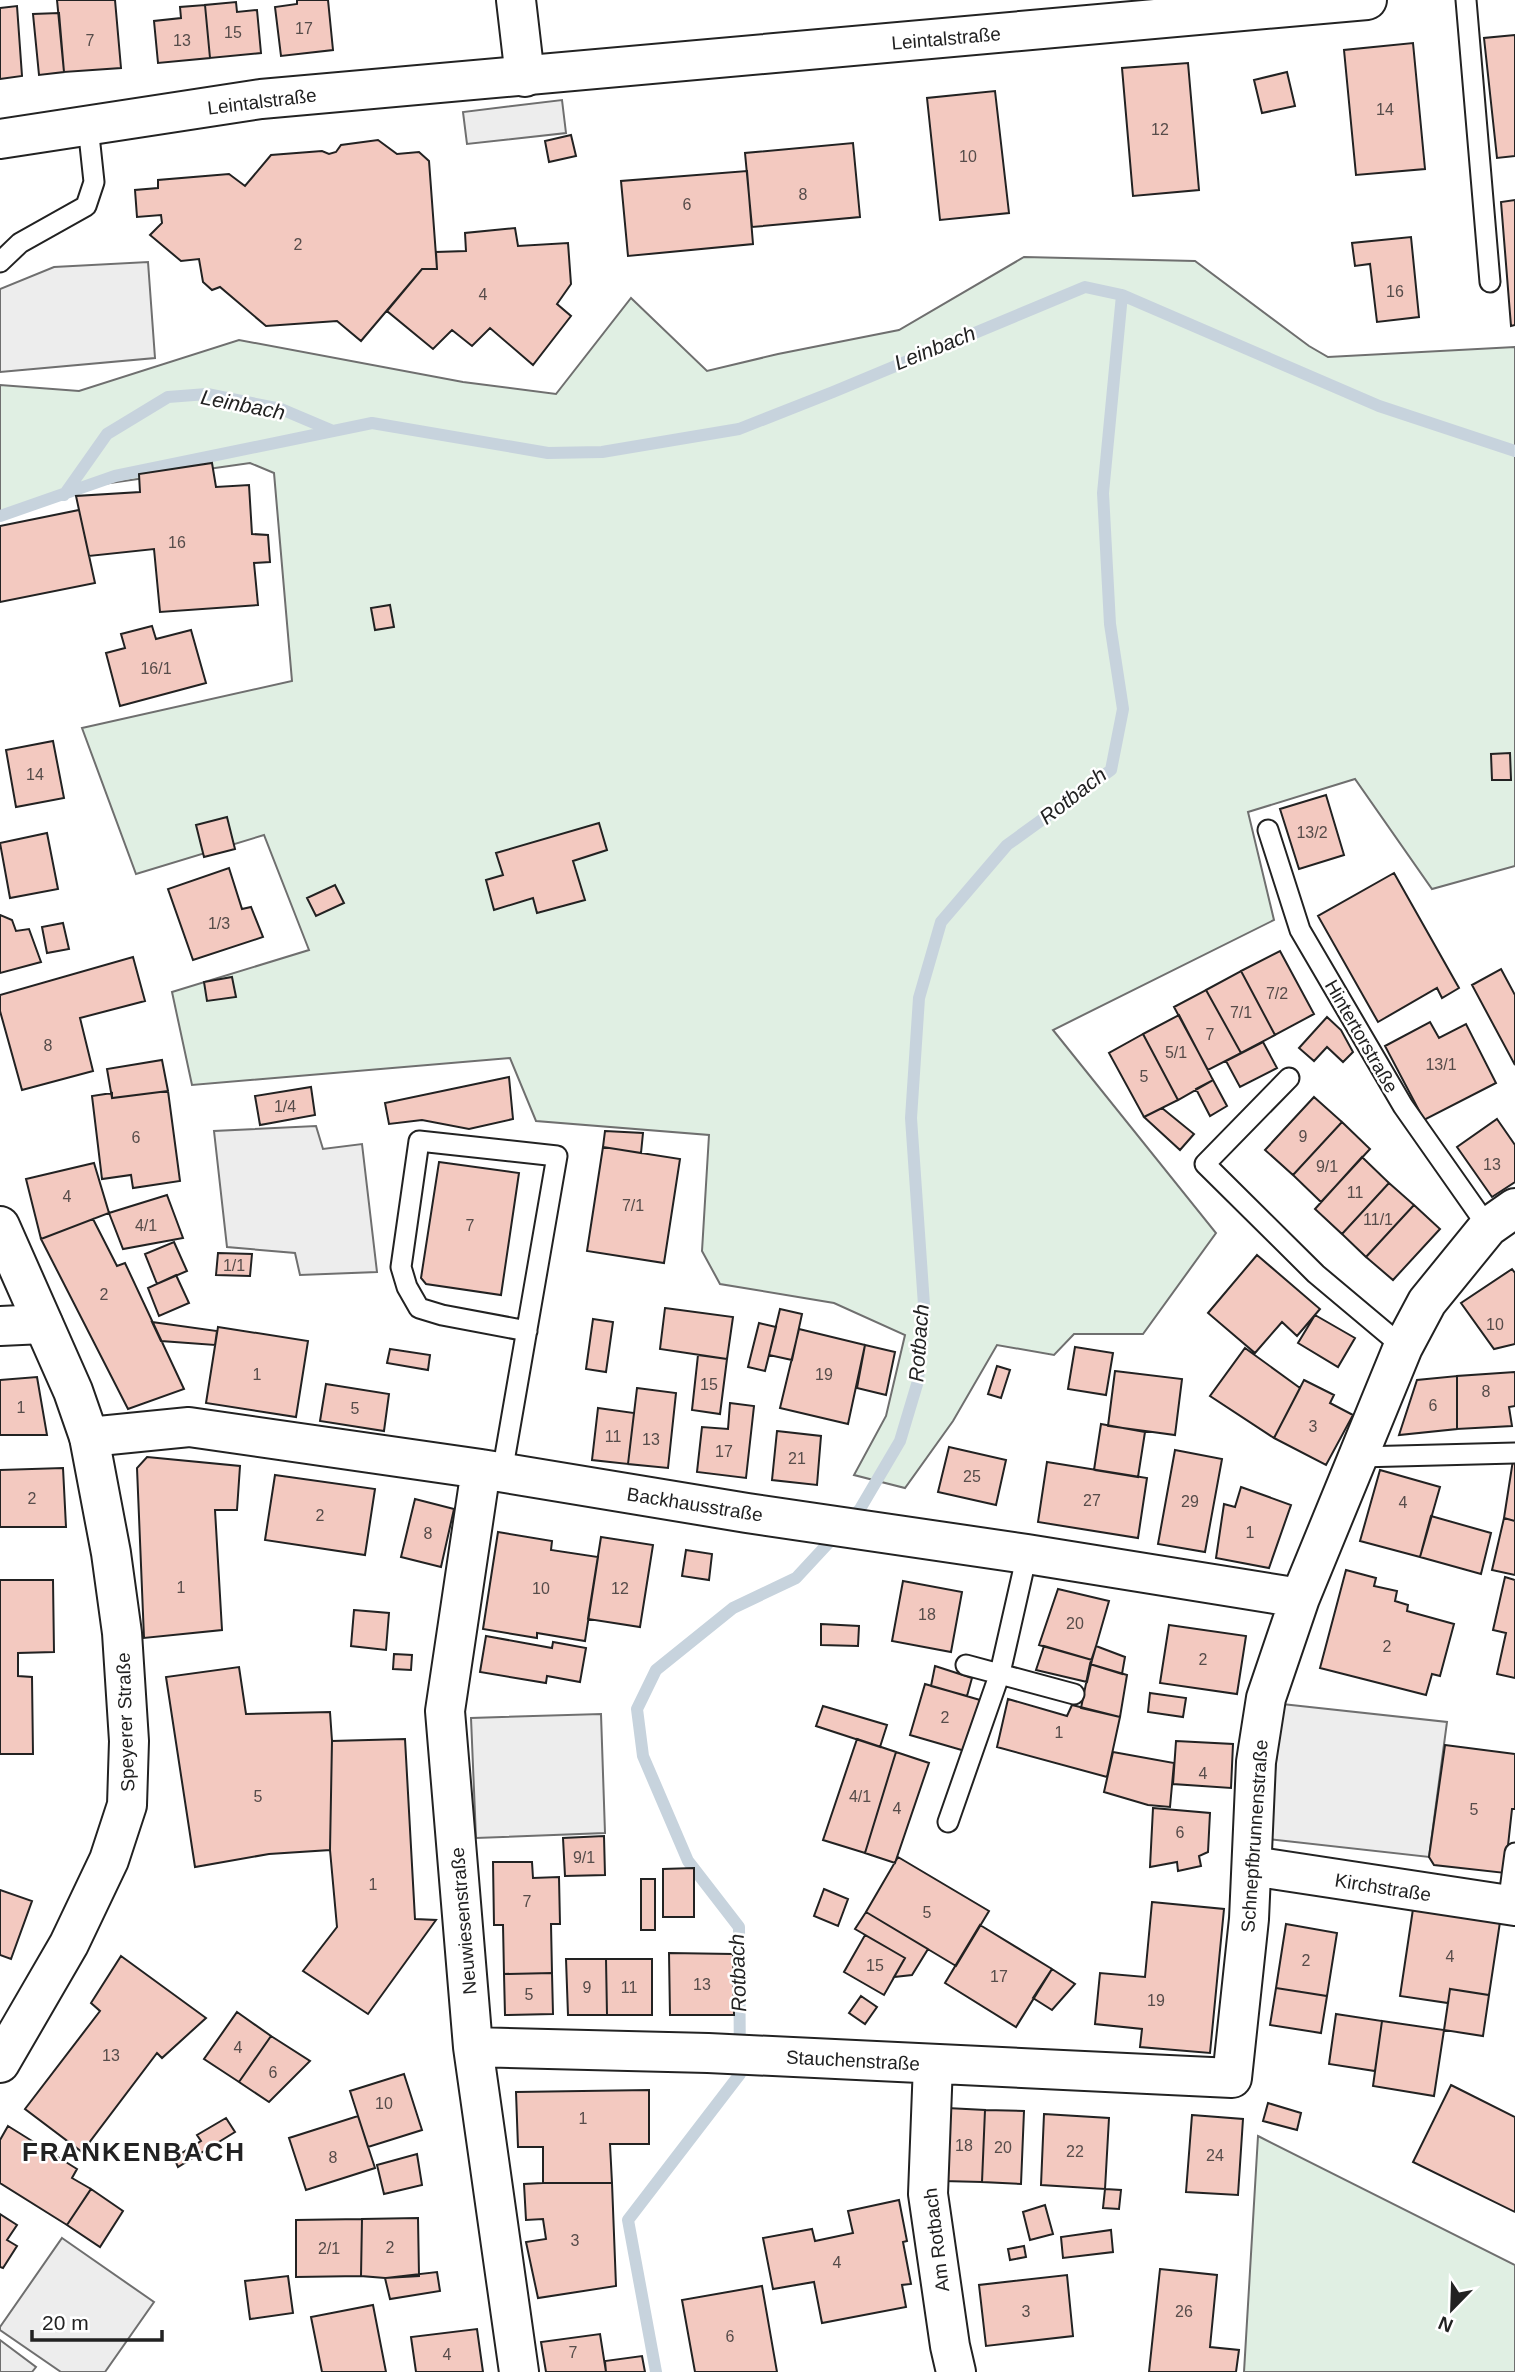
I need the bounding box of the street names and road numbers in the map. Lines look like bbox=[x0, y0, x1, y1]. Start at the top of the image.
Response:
street label: Leintalstraße bbox=[890, 23, 1002, 54]
street label: Leintalstraße bbox=[206, 84, 318, 119]
street label: Hintertorstraße bbox=[1321, 976, 1402, 1096]
street label: Backhausstraße bbox=[625, 1483, 764, 1526]
street label: Speyerer Straße bbox=[113, 1652, 138, 1792]
street label: Schnepfbrunnenstraße bbox=[1237, 1739, 1272, 1933]
street label: Neuwiesenstraße bbox=[447, 1846, 480, 1996]
street label: Kirchstraße bbox=[1333, 1870, 1433, 1905]
street label: Stauchenstraße bbox=[785, 2047, 921, 2074]
street label: Am Rotbach bbox=[920, 2187, 953, 2293]

